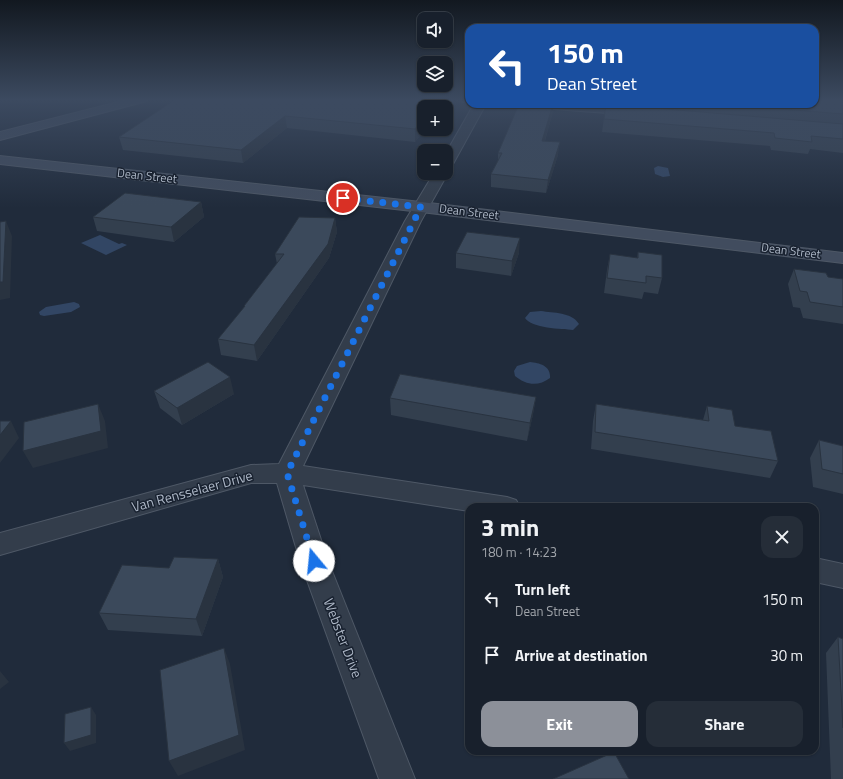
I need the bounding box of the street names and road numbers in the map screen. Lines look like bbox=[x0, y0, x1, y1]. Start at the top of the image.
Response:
street label: Dean Street bbox=[116, 163, 179, 188]
street label: Dean Street bbox=[438, 198, 501, 225]
street label: Dean Street bbox=[760, 237, 823, 264]
street label: Van Rensselaer Drive bbox=[129, 464, 255, 517]
street label: Webster Drive bbox=[319, 595, 368, 681]

